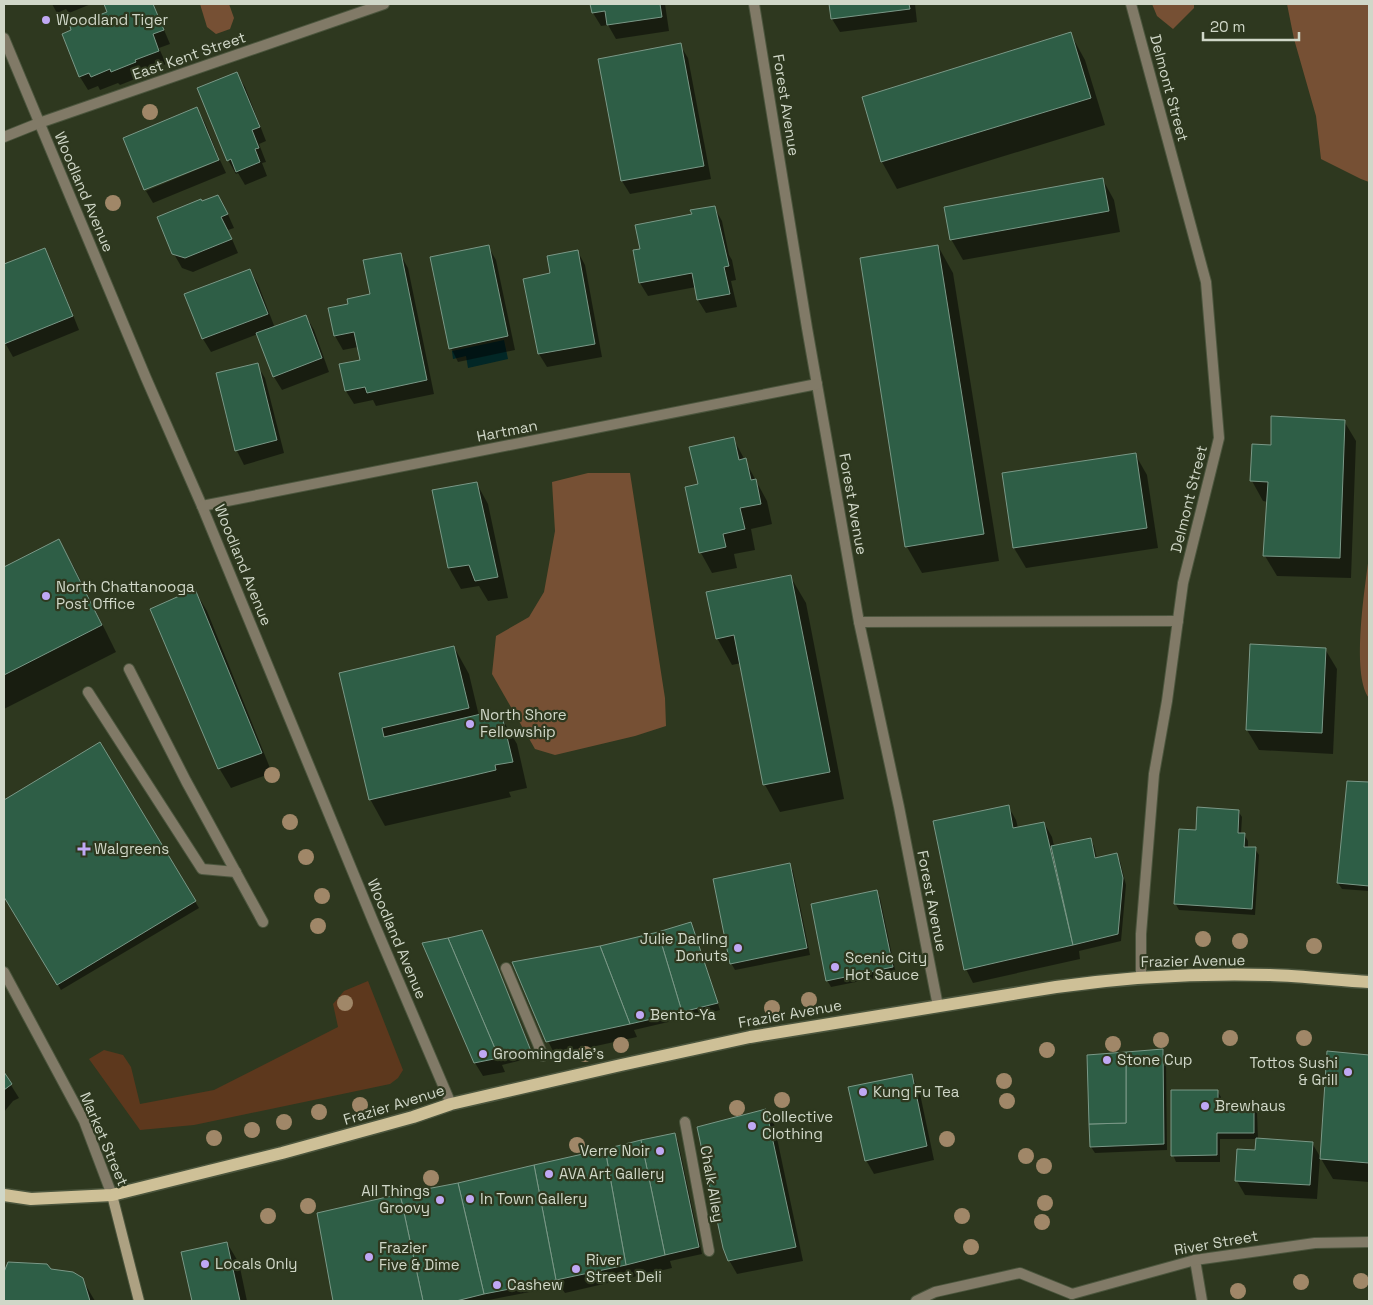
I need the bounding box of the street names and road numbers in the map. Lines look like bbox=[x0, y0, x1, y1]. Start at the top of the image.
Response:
street label: East Kent Street bbox=[130, 27, 248, 84]
street label: Delmont Street bbox=[1146, 32, 1193, 144]
street label: Forest Avenue bbox=[769, 53, 804, 157]
street label: Woodland Avenue bbox=[51, 129, 118, 255]
street label: Hartman bbox=[475, 415, 539, 446]
street label: Delmont Street bbox=[1166, 443, 1211, 555]
street label: Forest Avenue bbox=[835, 452, 872, 556]
street label: Woodland Avenue bbox=[211, 501, 276, 628]
street label: Forest Avenue bbox=[913, 849, 952, 953]
street label: Woodland Avenue bbox=[364, 876, 431, 1002]
street label: Frazier Avenue bbox=[1140, 950, 1246, 971]
street label: Frazier Avenue bbox=[737, 995, 843, 1032]
street label: Frazier Avenue bbox=[341, 1080, 447, 1129]
street label: Market Street bbox=[76, 1089, 133, 1189]
street label: Chalk Alley bbox=[696, 1144, 729, 1224]
street label: River Street bbox=[1172, 1226, 1260, 1259]

